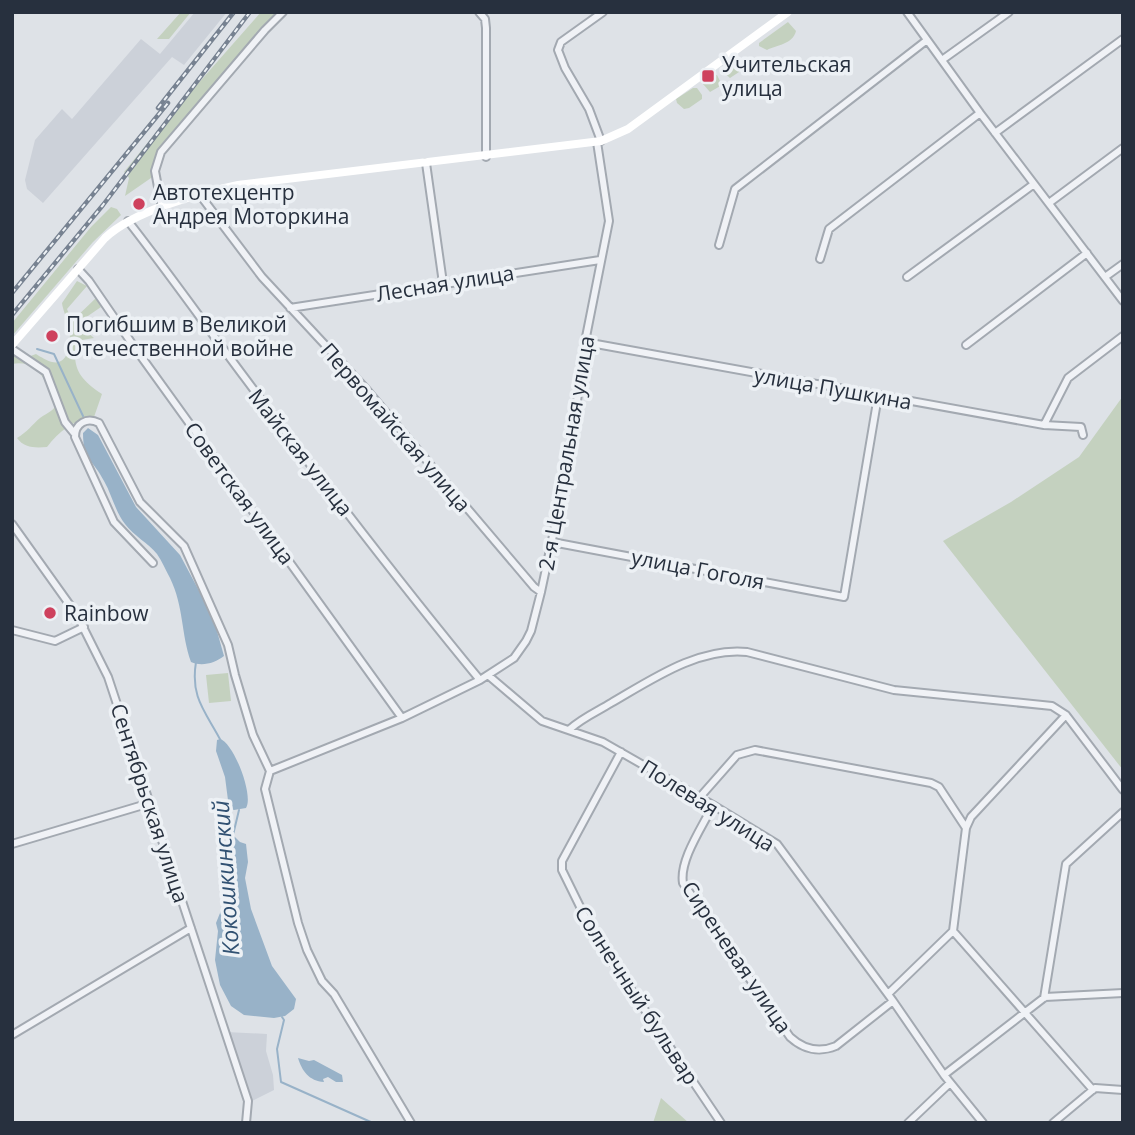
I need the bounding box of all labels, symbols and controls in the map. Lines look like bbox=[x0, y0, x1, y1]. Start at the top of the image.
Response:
place label: Учительская улица bbox=[722, 50, 851, 102]
marker: Учительская улица bbox=[700, 68, 716, 84]
place label: Автотехцентр Андрея Моторкина bbox=[153, 178, 349, 230]
marker: Автотехцентр Андрея Моторкина bbox=[131, 196, 147, 212]
street label: Лесная улица bbox=[374, 258, 516, 308]
place label: Погибшим в Великой Отечественной войне bbox=[66, 310, 293, 362]
marker: Погибшим в Великой Отечественной войне bbox=[44, 328, 60, 344]
street label: 2-я Центральная улица bbox=[532, 333, 600, 573]
street label: Первомайская улица bbox=[315, 337, 477, 517]
street label: улица Пушкина bbox=[752, 360, 914, 416]
street label: Майская улица bbox=[242, 383, 360, 521]
street label: Советская улица bbox=[179, 416, 301, 570]
street label: улица Гоголя bbox=[629, 542, 767, 596]
place label: Rainbow bbox=[64, 599, 149, 627]
marker: Rainbow bbox=[42, 605, 58, 621]
street label: Сентябрьская улица bbox=[105, 700, 195, 906]
street label: Полевая улица bbox=[636, 753, 780, 857]
water label: Кокошкинский bbox=[204, 799, 246, 957]
street label: Сиреневая улица bbox=[676, 875, 798, 1039]
street label: Солнечный бульвар bbox=[569, 900, 705, 1090]

